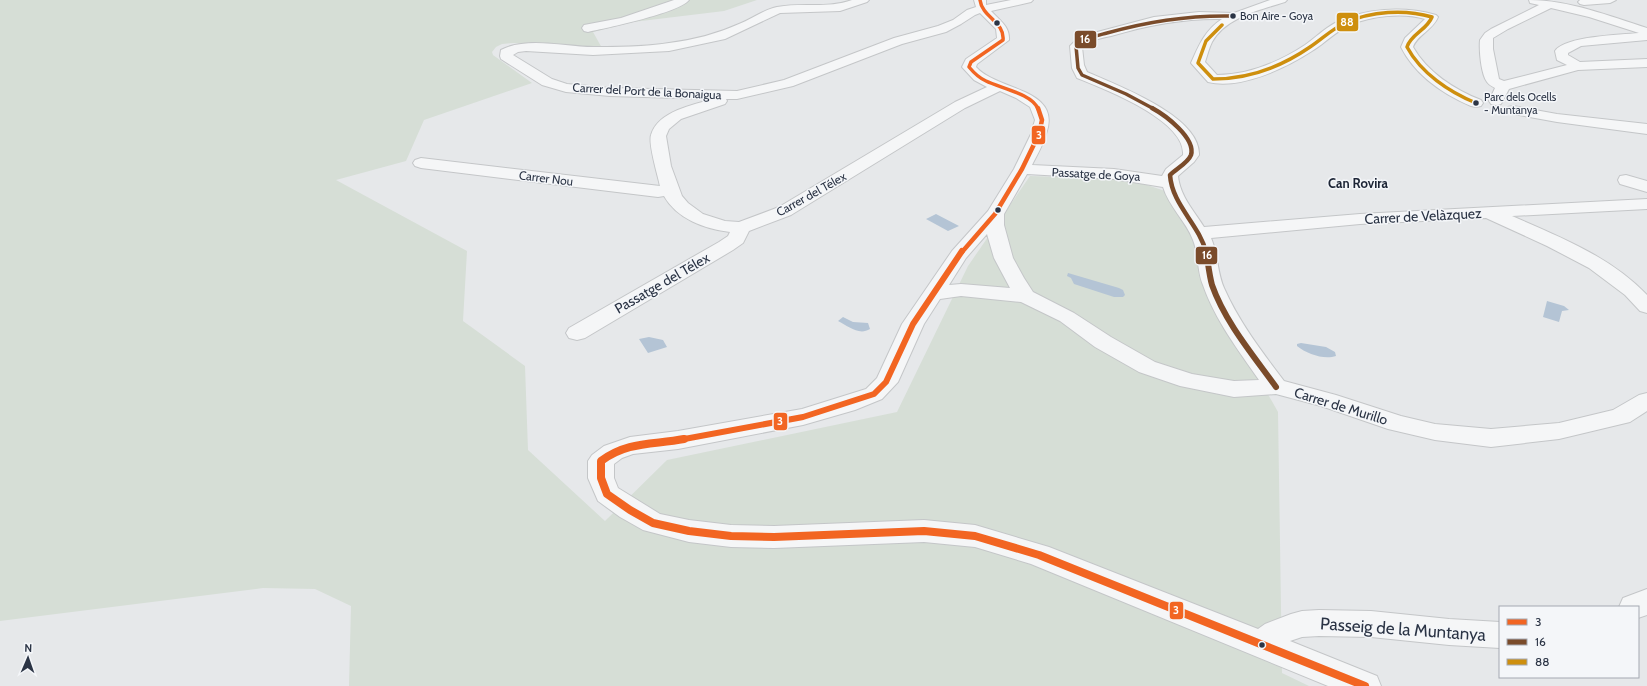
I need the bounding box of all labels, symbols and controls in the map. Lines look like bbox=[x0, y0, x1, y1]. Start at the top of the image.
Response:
place label: Bon Aire - Goya bbox=[1240, 9, 1314, 23]
marker: Bon Aire - Goya bbox=[1228, 11, 1238, 21]
line badge: 88 bbox=[1336, 12, 1359, 32]
text: 88 bbox=[1340, 15, 1354, 29]
unlabelled marker bbox=[992, 18, 1002, 28]
line badge: 16 bbox=[1074, 30, 1097, 49]
text: 16 bbox=[1080, 32, 1090, 46]
street label: Carrer del Port de la Bonaigua bbox=[572, 80, 722, 102]
place label: Parc dels Ocells - Muntanya bbox=[1484, 90, 1557, 117]
marker: Parc dels Ocells - Muntanya bbox=[1471, 98, 1481, 108]
line badge: 3 bbox=[1031, 125, 1046, 145]
text: 3 bbox=[1036, 128, 1042, 142]
street label: Passatge de Goya bbox=[1051, 164, 1141, 184]
street label: Carrer Nou bbox=[518, 167, 574, 189]
street label: Carrer del Télex bbox=[773, 168, 849, 219]
district label: Can Rovira bbox=[1328, 175, 1388, 191]
street label: Carrer de Velàzquez bbox=[1364, 204, 1482, 228]
unlabelled marker bbox=[993, 205, 1003, 215]
line badge: 16 bbox=[1195, 246, 1218, 265]
street label: Passatge del Télex bbox=[611, 248, 713, 317]
text: 16 bbox=[1202, 248, 1212, 262]
street label: Carrer de Murillo bbox=[1292, 383, 1390, 429]
line badge: 3 bbox=[773, 412, 788, 431]
text: 3 bbox=[777, 414, 783, 428]
line badge: 3 bbox=[1169, 601, 1184, 620]
text: 3 bbox=[1173, 603, 1179, 617]
legend bbox=[1499, 606, 1639, 678]
street label: Passeig de la Muntanya bbox=[1320, 613, 1487, 645]
text: 3 bbox=[1535, 614, 1542, 629]
text: 16 bbox=[1535, 634, 1546, 649]
north arrow bbox=[8, 638, 48, 678]
unlabelled marker bbox=[1257, 640, 1267, 650]
text: N bbox=[24, 641, 32, 655]
text: 88 bbox=[1535, 654, 1550, 669]

